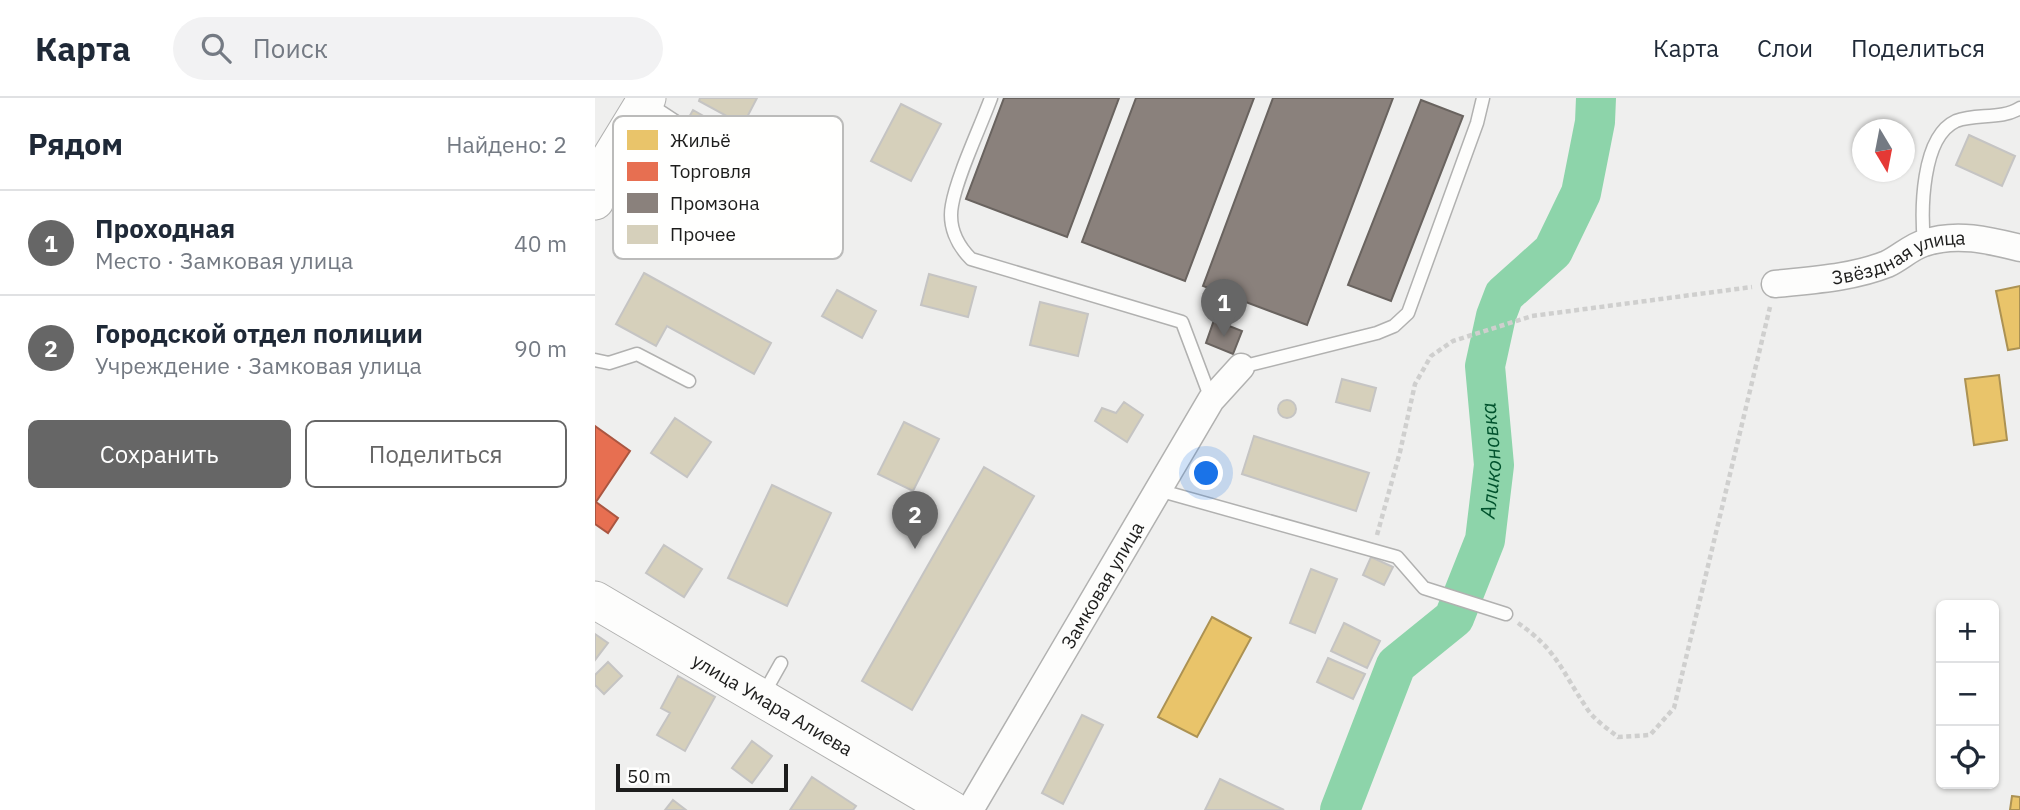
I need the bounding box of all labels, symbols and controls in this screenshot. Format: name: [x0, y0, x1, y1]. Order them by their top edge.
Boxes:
search box: [173, 17, 663, 80]
text: Карта: [35, 27, 131, 70]
icon: search: [197, 29, 235, 67]
text: Поиск: [253, 31, 328, 65]
text: Карта: [1653, 32, 1719, 64]
text: Слои: [1757, 32, 1813, 64]
text: Поделиться: [1851, 32, 1985, 64]
legend: [613, 116, 843, 259]
north arrow: [1852, 119, 1915, 182]
text: Рядом: [28, 124, 123, 163]
text: Жильё: [670, 128, 731, 152]
text: Найдено: 2: [446, 129, 567, 159]
text: Торговля: [670, 159, 751, 183]
text: Промзона: [670, 191, 760, 215]
text: Проходная: [95, 211, 235, 245]
text: Прочее: [670, 222, 736, 246]
street label: Звёздная улица: [1830, 226, 1966, 290]
text: 1: [44, 228, 58, 258]
text: 40 m: [514, 228, 567, 258]
text: Место · Замковая улица: [95, 245, 353, 275]
pin: 1: [1201, 279, 1247, 337]
text: Городской отдел полиции: [95, 316, 423, 350]
text: 2: [44, 333, 58, 363]
text: 90 m: [514, 333, 567, 363]
text: Учреждение · Замковая улица: [95, 350, 422, 380]
water label: Аликоновка: [1473, 401, 1508, 521]
button: Сохранить: [28, 420, 291, 488]
button: Поделиться: [305, 420, 567, 488]
your location: [1189, 456, 1223, 490]
pin: 2: [892, 491, 938, 549]
street label: Замковая улица: [1056, 517, 1149, 653]
map controls: [1936, 600, 1999, 789]
button: +: [1936, 600, 1999, 663]
street label: улица Умара Алиева: [688, 648, 857, 761]
button: −: [1936, 663, 1999, 726]
button: locate: [1936, 726, 1999, 789]
scale bar: [616, 761, 787, 793]
text: 50 m: [627, 764, 671, 788]

